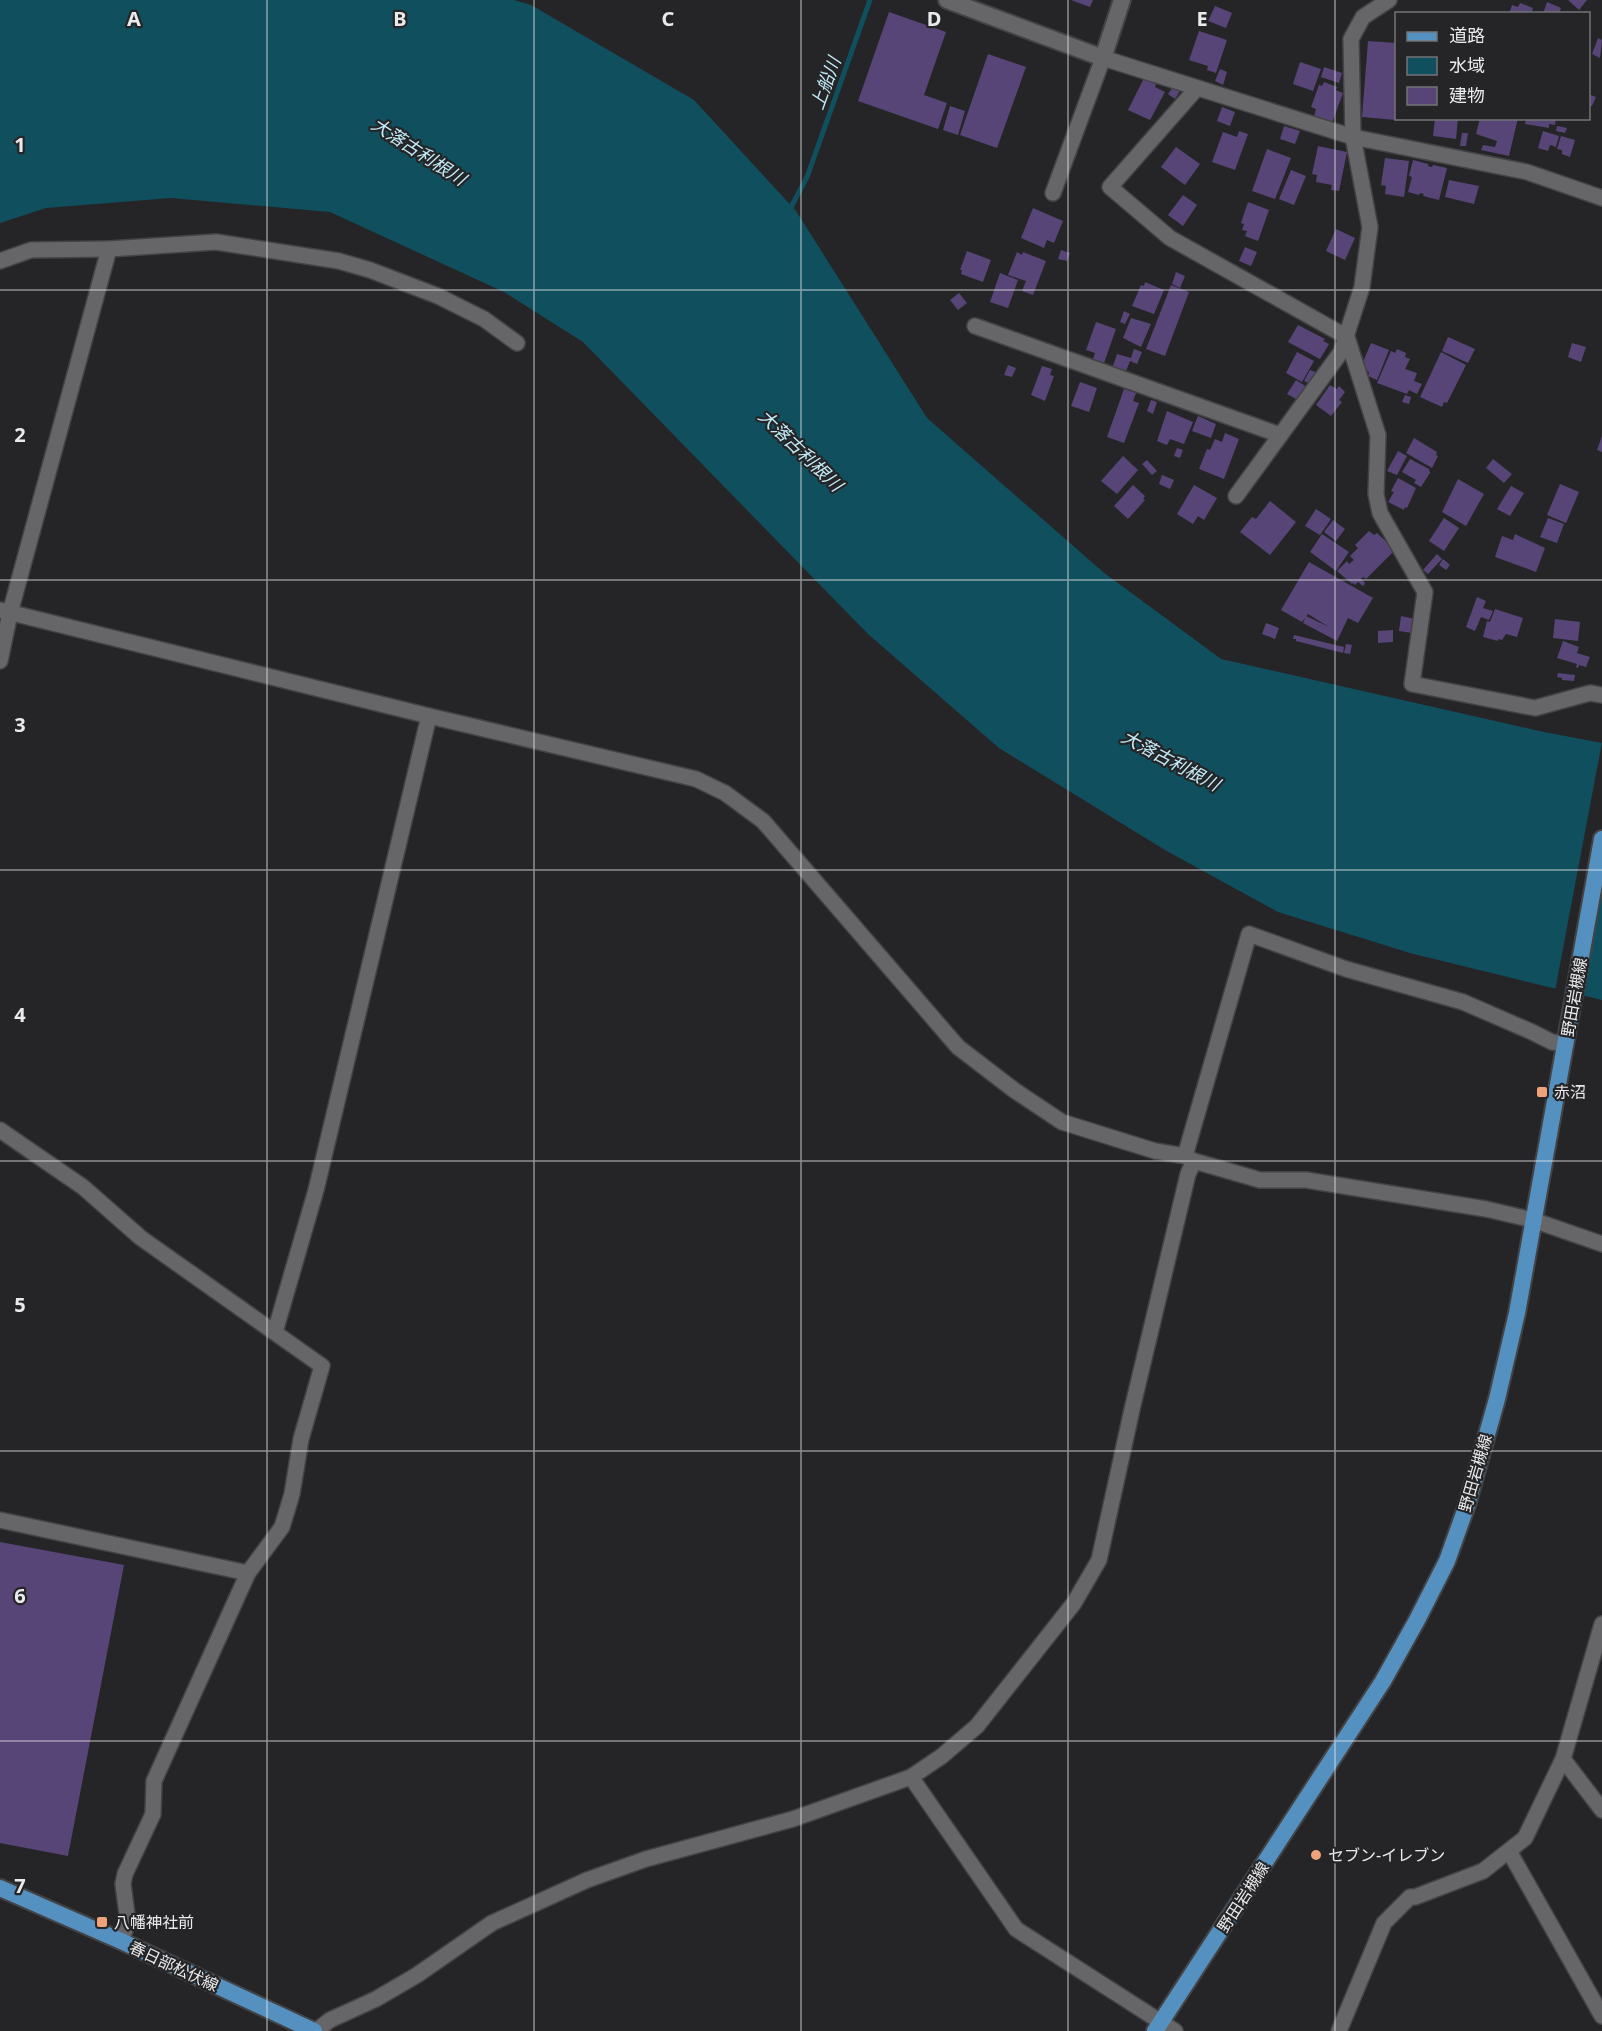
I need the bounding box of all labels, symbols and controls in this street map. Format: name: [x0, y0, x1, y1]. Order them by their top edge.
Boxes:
text: A: [127, 5, 141, 32]
text: B: [393, 5, 407, 32]
text: C: [662, 5, 675, 32]
text: D: [927, 5, 941, 32]
text: E: [1196, 5, 1208, 32]
legend: [1395, 12, 1590, 120]
text: 道路: [1449, 23, 1485, 47]
water label: 上船川: [804, 52, 846, 112]
text: 水域: [1449, 53, 1485, 77]
text: 建物: [1449, 83, 1485, 107]
water label: 大落古利根川: [367, 112, 473, 192]
text: 1: [14, 131, 26, 158]
water label: 大落古利根川: [754, 404, 850, 498]
text: 2: [14, 421, 26, 448]
text: 3: [14, 711, 26, 738]
water label: 大落古利根川: [1118, 724, 1226, 797]
street label: 野田岩槻線: [1556, 956, 1592, 1038]
text: 4: [14, 1001, 26, 1028]
place label: 赤沼: [1554, 1081, 1586, 1103]
marker: 赤沼: [1535, 1085, 1549, 1099]
text: 5: [14, 1291, 26, 1318]
street label: 野田岩槻線: [1453, 1432, 1497, 1514]
text: 6: [14, 1582, 26, 1609]
place label: セブン-イレブン: [1328, 1844, 1445, 1866]
marker: セブン-イレブン: [1309, 1848, 1323, 1862]
street label: 野田岩槻線: [1212, 1857, 1274, 1937]
text: 7: [14, 1872, 26, 1899]
place label: 八幡神社前: [114, 1911, 194, 1933]
marker: 八幡神社前: [95, 1915, 109, 1929]
street label: 春日部松伏線: [126, 1936, 222, 1996]

